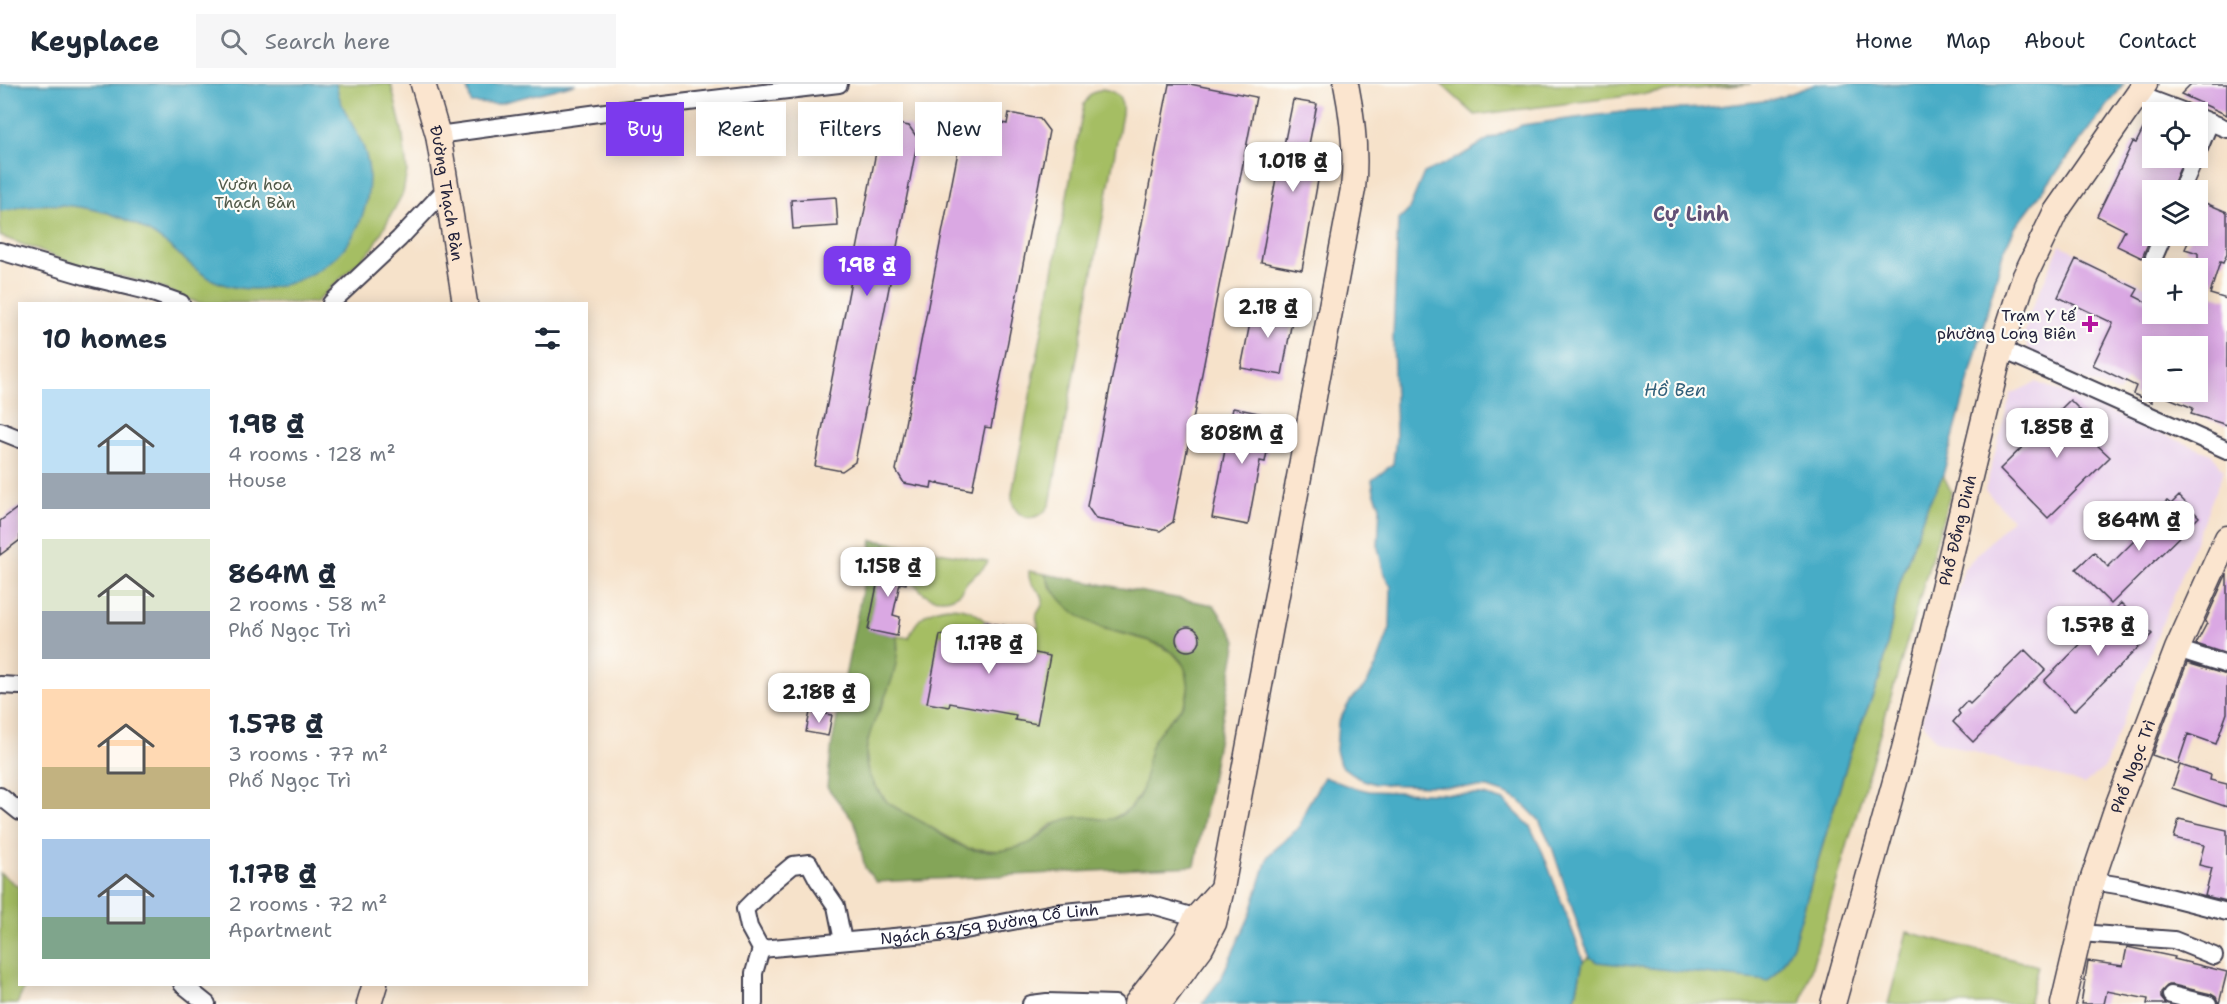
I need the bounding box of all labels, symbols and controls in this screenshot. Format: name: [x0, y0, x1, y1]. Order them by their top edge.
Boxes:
search box: [196, 14, 616, 68]
text: Keyplace: [30, 22, 160, 60]
icon: search: [217, 25, 250, 58]
text: Search here: [265, 27, 390, 56]
text: Home: [1855, 27, 1913, 55]
text: Map: [1946, 27, 1991, 55]
text: About: [2024, 27, 2085, 55]
text: Contact: [2118, 27, 2197, 55]
chip: Buy: [606, 102, 684, 156]
chip: Rent: [696, 102, 786, 156]
chip: Filters: [798, 102, 903, 156]
chip: New: [915, 102, 1002, 156]
map controls: [2142, 102, 2208, 402]
button: locate: [2142, 102, 2208, 168]
street label: Đường Thạch Bàn: [425, 123, 469, 263]
pin: 1.01B ₫: [1238, 142, 1348, 193]
text: 1.01B ₫: [1258, 148, 1328, 174]
park label: Vườn hoa Thạch Bàn: [214, 174, 296, 213]
button: layers: [2142, 180, 2208, 246]
district label: Cự Linh: [1653, 201, 1729, 227]
pin: 1.9B ₫: [818, 246, 916, 297]
text: 1.9B ₫: [838, 252, 896, 278]
button: +: [2142, 258, 2208, 324]
pin: 2.1B ₫: [1219, 288, 1317, 339]
text: 2.1B ₫: [1238, 294, 1298, 320]
place label: Trạm Y tế phường Long Biên: [1937, 305, 2077, 344]
marker: Trạm Y tế phường Long Biên: [2081, 315, 2099, 333]
text: 10 homes: [42, 321, 167, 356]
icon: filters: [531, 322, 564, 355]
button: −: [2142, 336, 2208, 402]
water label: Hồ Ben: [1644, 378, 1706, 402]
text: 1.9B ₫: [228, 406, 304, 441]
pin: 1.85B ₫: [2002, 408, 2112, 459]
icon: home: [90, 413, 162, 485]
pin: 808M ₫: [1193, 414, 1291, 465]
text: 1.85B ₫: [2020, 414, 2094, 440]
text: 808M ₫: [1200, 420, 1284, 446]
text: 4 rooms · 128 m²: [228, 441, 396, 467]
text: House: [228, 467, 287, 493]
street label: Phố Đồng Dinh: [1933, 472, 1981, 588]
pin: 864M ₫: [2090, 501, 2188, 552]
text: 864M ₫: [2097, 507, 2181, 533]
pin: 1.15B ₫: [833, 547, 943, 598]
text: 1.15B ₫: [854, 553, 922, 579]
text: 864M ₫: [228, 556, 336, 591]
icon: home: [90, 563, 162, 635]
text: 2 rooms · 58 m²: [228, 591, 387, 617]
pin: 1.57B ₫: [2043, 606, 2153, 657]
text: 1.57B ₫: [2061, 612, 2135, 638]
text: Phố Ngọc Trì: [228, 617, 351, 643]
pin: 1.17B ₫: [934, 624, 1044, 675]
text: 1.17B ₫: [955, 630, 1023, 656]
pin: 2.18B ₫: [764, 673, 874, 724]
text: 2.18B ₫: [782, 679, 856, 705]
text: 1.57B ₫: [228, 706, 324, 741]
icon: home: [90, 713, 162, 785]
street label: Phố Ngọc Trì: [2105, 716, 2160, 816]
text: 3 rooms · 77 m²: [228, 741, 388, 767]
text: Phố Ngọc Trì: [228, 767, 351, 793]
text: 1.17B ₫: [228, 856, 317, 891]
icon: home: [90, 863, 162, 935]
text: 2 rooms · 72 m²: [228, 891, 387, 917]
street label: Ngách 63/59 Đường Cổ Linh: [879, 898, 1100, 949]
text: Apartment: [228, 917, 332, 943]

